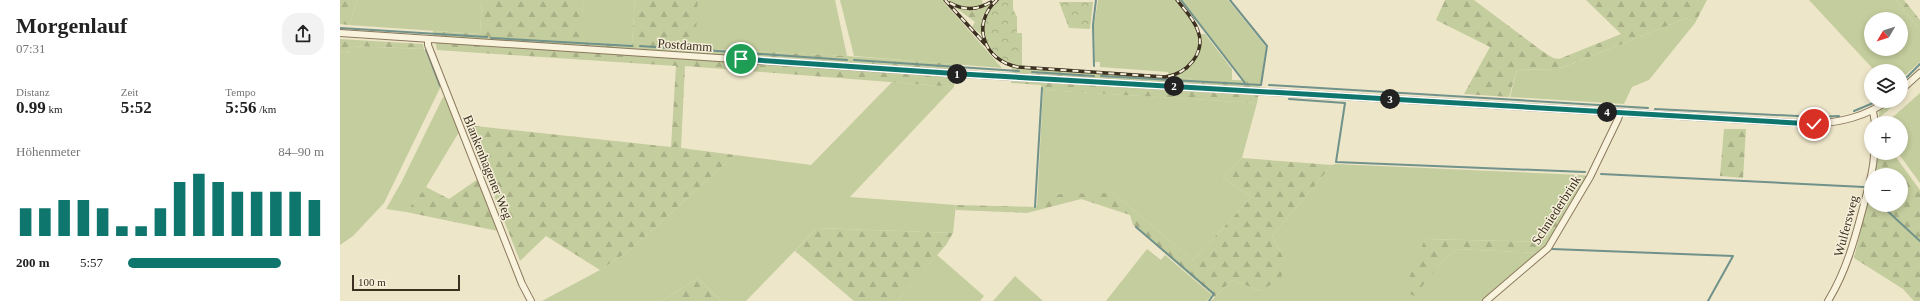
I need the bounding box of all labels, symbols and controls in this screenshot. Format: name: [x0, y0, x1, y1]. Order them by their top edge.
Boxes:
north arrow: [1864, 12, 1908, 56]
map controls: [1864, 12, 1908, 212]
text: Morgenlauf: [16, 13, 127, 38]
button: share: [282, 13, 324, 55]
street label: Postdamm: [657, 36, 713, 54]
text: 07:31: [16, 41, 46, 56]
pin: [724, 42, 758, 76]
icon: arrive: [730, 48, 752, 70]
pin: 1: [947, 64, 967, 84]
button: layers: [1864, 64, 1908, 108]
text: 1: [954, 68, 960, 80]
pin: 2: [1164, 76, 1184, 96]
text: 2: [1171, 80, 1177, 92]
text: Distanz: [16, 86, 50, 98]
text: Zeit: [121, 86, 138, 98]
text: Tempo: [225, 86, 256, 98]
pin: 3: [1380, 89, 1400, 109]
text: 3: [1387, 93, 1393, 105]
text: 0.99: [16, 98, 46, 117]
text: 5:52: [121, 98, 152, 117]
text: 5:56: [225, 98, 257, 117]
pin: 4: [1597, 102, 1617, 122]
text: km: [46, 103, 63, 115]
text: /km: [257, 103, 276, 115]
text: 4: [1604, 106, 1610, 118]
pin: [1797, 107, 1831, 141]
street label: Blankenhagener Weg: [460, 113, 516, 222]
icon: check: [1803, 113, 1825, 135]
button: +: [1864, 116, 1908, 160]
text: Höhenmeter: [16, 144, 80, 159]
text: 84–90 m: [278, 144, 324, 159]
button: −: [1864, 168, 1908, 212]
street label: Schniederbrink: [1528, 172, 1584, 247]
street label: Wulfersweg: [1831, 193, 1862, 258]
text: 200 m: [16, 255, 50, 270]
text: 5:57: [80, 255, 103, 270]
scale bar: [352, 273, 460, 292]
text: 100 m: [358, 276, 386, 288]

